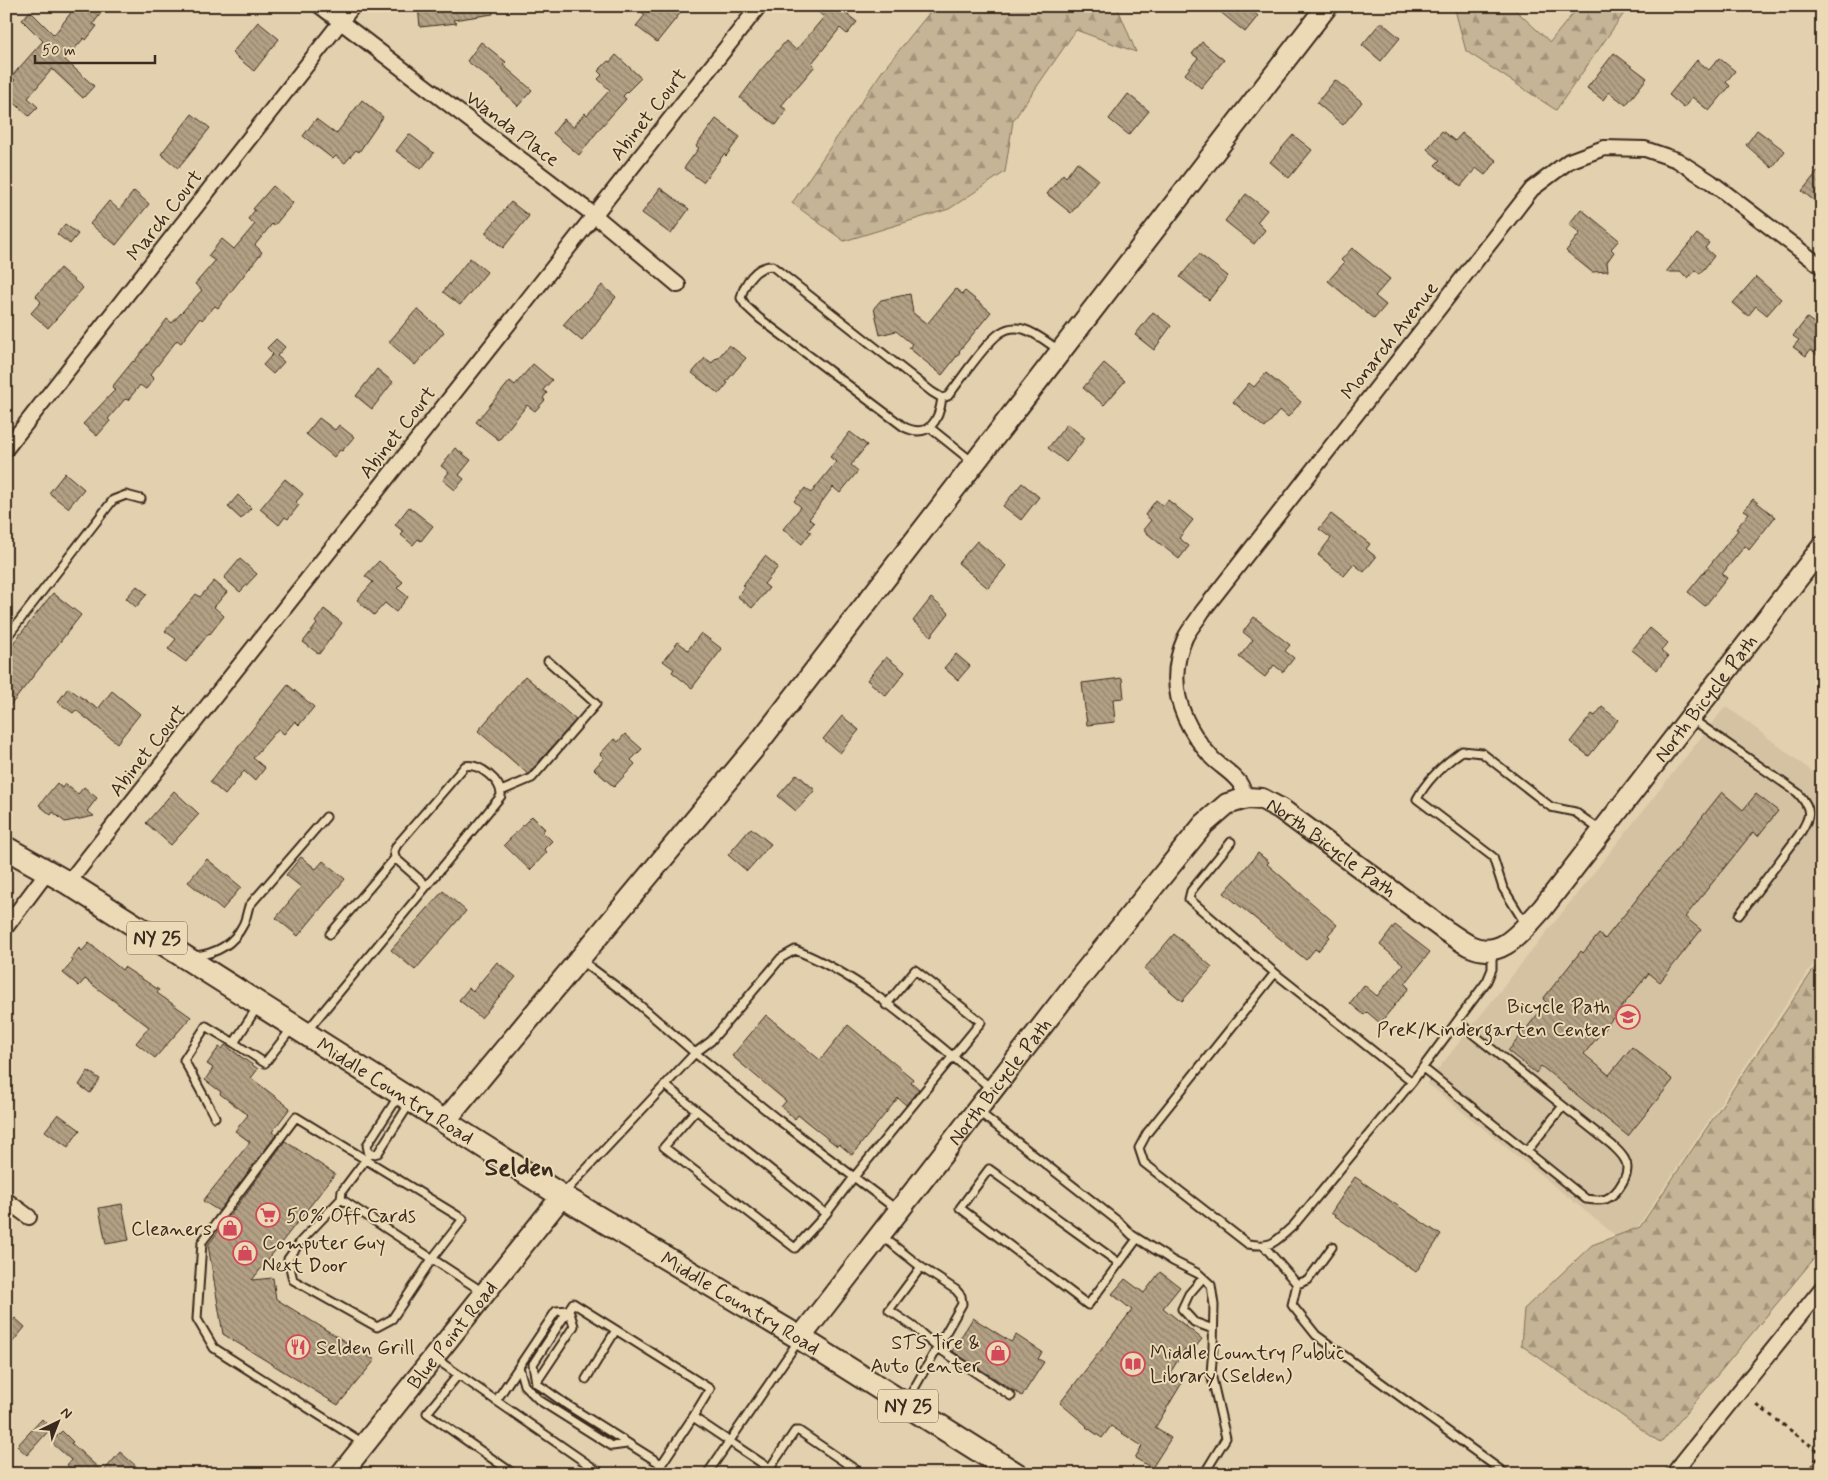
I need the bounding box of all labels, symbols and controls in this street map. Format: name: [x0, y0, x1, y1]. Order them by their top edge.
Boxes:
scale bar: [35, 32, 155, 64]
text: 50 m: [42, 41, 76, 61]
street label: Abinet Court: [605, 63, 694, 167]
street label: Wanda Place: [459, 85, 565, 174]
street label: March Court: [121, 165, 209, 267]
street label: Monarch Avenue: [1335, 276, 1445, 406]
street label: Abinet Court: [354, 381, 443, 485]
street label: North Bicycle Path: [1648, 629, 1765, 768]
street label: Abinet Court: [104, 699, 193, 803]
street label: North Bicycle Path: [1262, 792, 1401, 905]
road number: NY 25: [127, 921, 187, 954]
place label: Bicycle Path PreK/Kindergarten Center: [1377, 994, 1611, 1046]
school or university icon: Bicycle Path PreK/Kindergarten Center: [1615, 1004, 1641, 1030]
street label: North Bicycle Path: [942, 1013, 1059, 1152]
street label: Middle Country Road: [311, 1032, 479, 1152]
district label: Selden: [484, 1152, 554, 1185]
supermarket icon: 50% Off Cards: [255, 1202, 281, 1228]
place label: 50% Off Cards: [286, 1203, 416, 1230]
shop icon: Cleaners: [217, 1215, 243, 1241]
place label: Cleaners: [131, 1216, 212, 1243]
place label: Computer Guy Next Door: [262, 1230, 385, 1280]
shop icon: Computer Guy Next Door: [232, 1240, 258, 1266]
street label: Middle Country Road: [655, 1246, 825, 1362]
street label: Blue Point Road: [402, 1276, 504, 1395]
place label: STS Tire & Auto Center: [871, 1330, 981, 1380]
restaurant icon: Selden Grill: [285, 1334, 311, 1360]
place label: Selden Grill: [316, 1335, 414, 1362]
shop icon: STS Tire & Auto Center: [985, 1340, 1011, 1366]
place label: Middle Country Public Library (Selden): [1150, 1340, 1344, 1390]
library icon: Middle Country Public Library (Selden): [1120, 1351, 1146, 1377]
road number: NY 25: [878, 1390, 938, 1422]
north arrow: [32, 1398, 82, 1448]
text: N: [57, 1403, 76, 1423]

